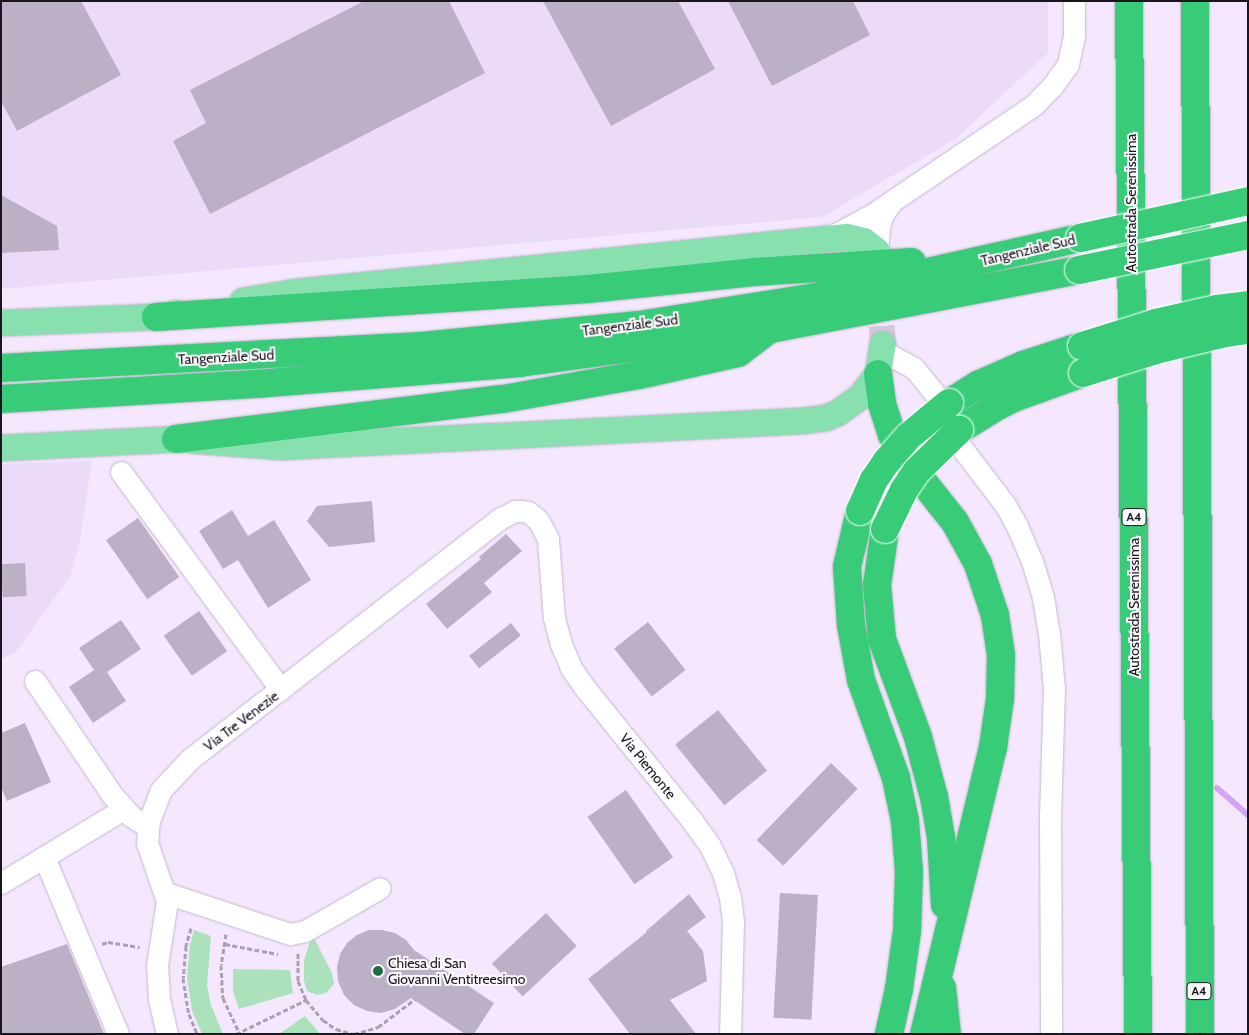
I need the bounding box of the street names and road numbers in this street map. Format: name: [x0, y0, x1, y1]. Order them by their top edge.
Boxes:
street label: Autostrada Serenissima: [1123, 134, 1139, 272]
street label: Tangenziale Sud: [979, 231, 1077, 269]
street label: Tangenziale Sud: [581, 311, 679, 339]
street label: Tangenziale Sud: [178, 346, 274, 368]
road number: A4: [1122, 508, 1146, 526]
street label: Autostrada Serenissima: [1126, 538, 1142, 676]
street label: Via Tre Venezie: [200, 687, 282, 755]
street label: Via Piemonte: [616, 730, 680, 802]
road number: A4: [1186, 981, 1212, 1000]

